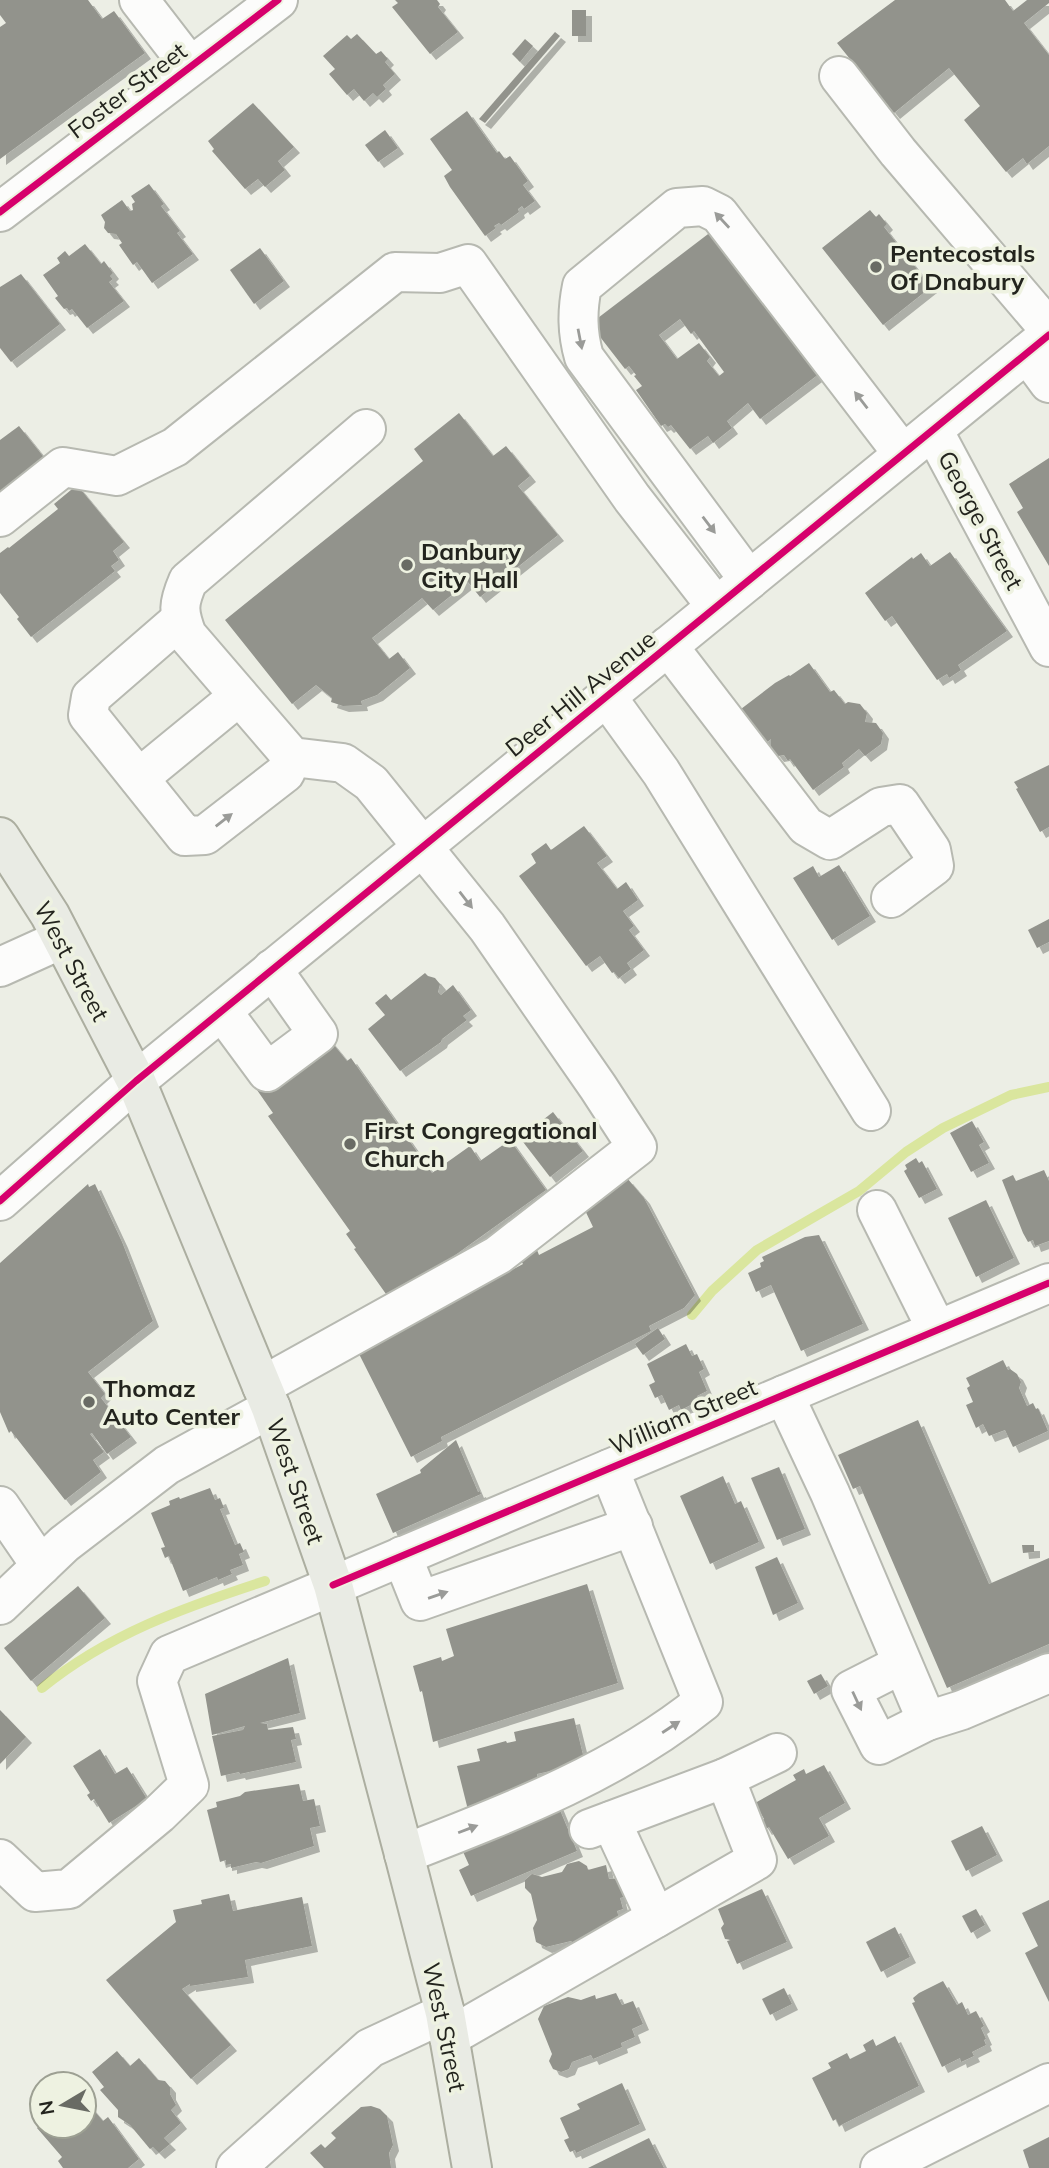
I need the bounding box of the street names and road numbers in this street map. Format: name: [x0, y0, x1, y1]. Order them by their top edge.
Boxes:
street label: Foster Street: [62, 36, 192, 144]
street label: George Street: [932, 445, 1030, 595]
street label: Deer Hill Avenue: [499, 623, 661, 763]
street label: West Street: [28, 896, 116, 1026]
street label: William Street: [605, 1371, 761, 1461]
street label: West Street: [260, 1414, 332, 1548]
street label: West Street: [417, 1960, 473, 2094]

